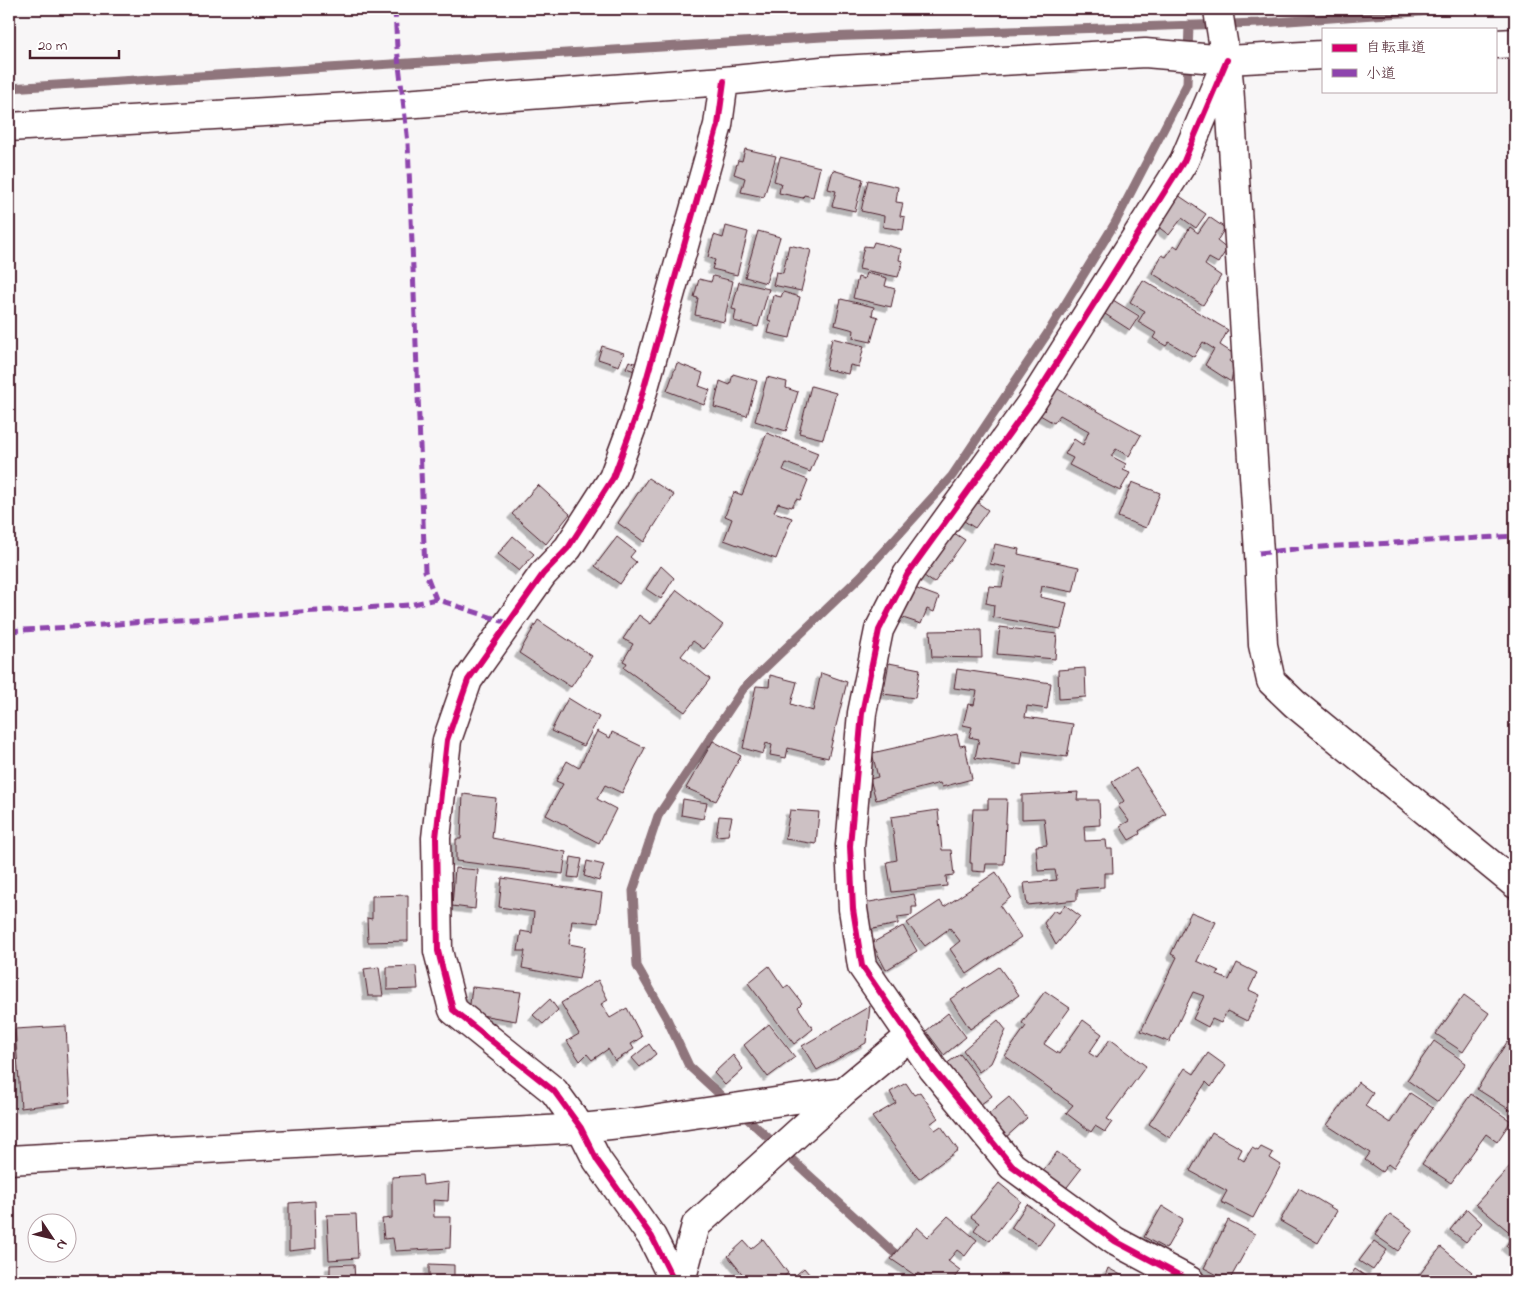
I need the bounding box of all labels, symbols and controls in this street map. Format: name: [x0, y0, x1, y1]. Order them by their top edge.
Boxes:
scale bar: [30, 28, 119, 60]
legend: [1322, 28, 1496, 92]
text: 20 m: [38, 35, 68, 57]
text: 自転車道: [1366, 37, 1426, 59]
text: 小道: [1366, 63, 1396, 85]
north arrow: [28, 1212, 78, 1262]
text: N: [50, 1235, 73, 1254]

